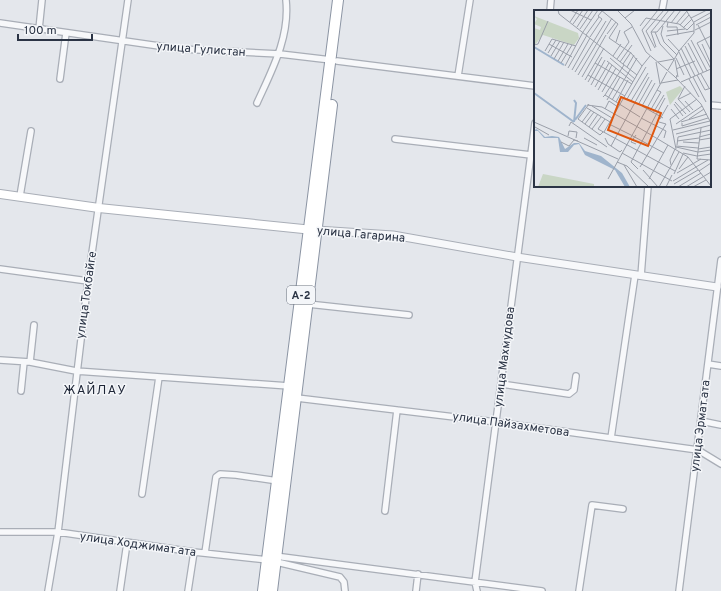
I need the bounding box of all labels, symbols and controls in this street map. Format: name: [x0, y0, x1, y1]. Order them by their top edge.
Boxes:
inset map: [534, 10, 711, 187]
scale bar: [18, 16, 92, 42]
text: 100 m: [24, 23, 57, 39]
street label: улица Гулистан: [156, 39, 246, 61]
street label: улица Гагарина: [316, 223, 406, 247]
street label: улица Токбайге: [73, 250, 101, 340]
road number: A-2: [287, 286, 315, 304]
street label: улица Махмудова: [491, 306, 519, 408]
street label: улица Эрмат ата: [687, 379, 715, 473]
district label: ЖАЙЛАУ: [63, 381, 127, 399]
street label: улица Пайзахметова: [451, 409, 570, 441]
street label: улица Ходжимат ата: [79, 529, 197, 561]

